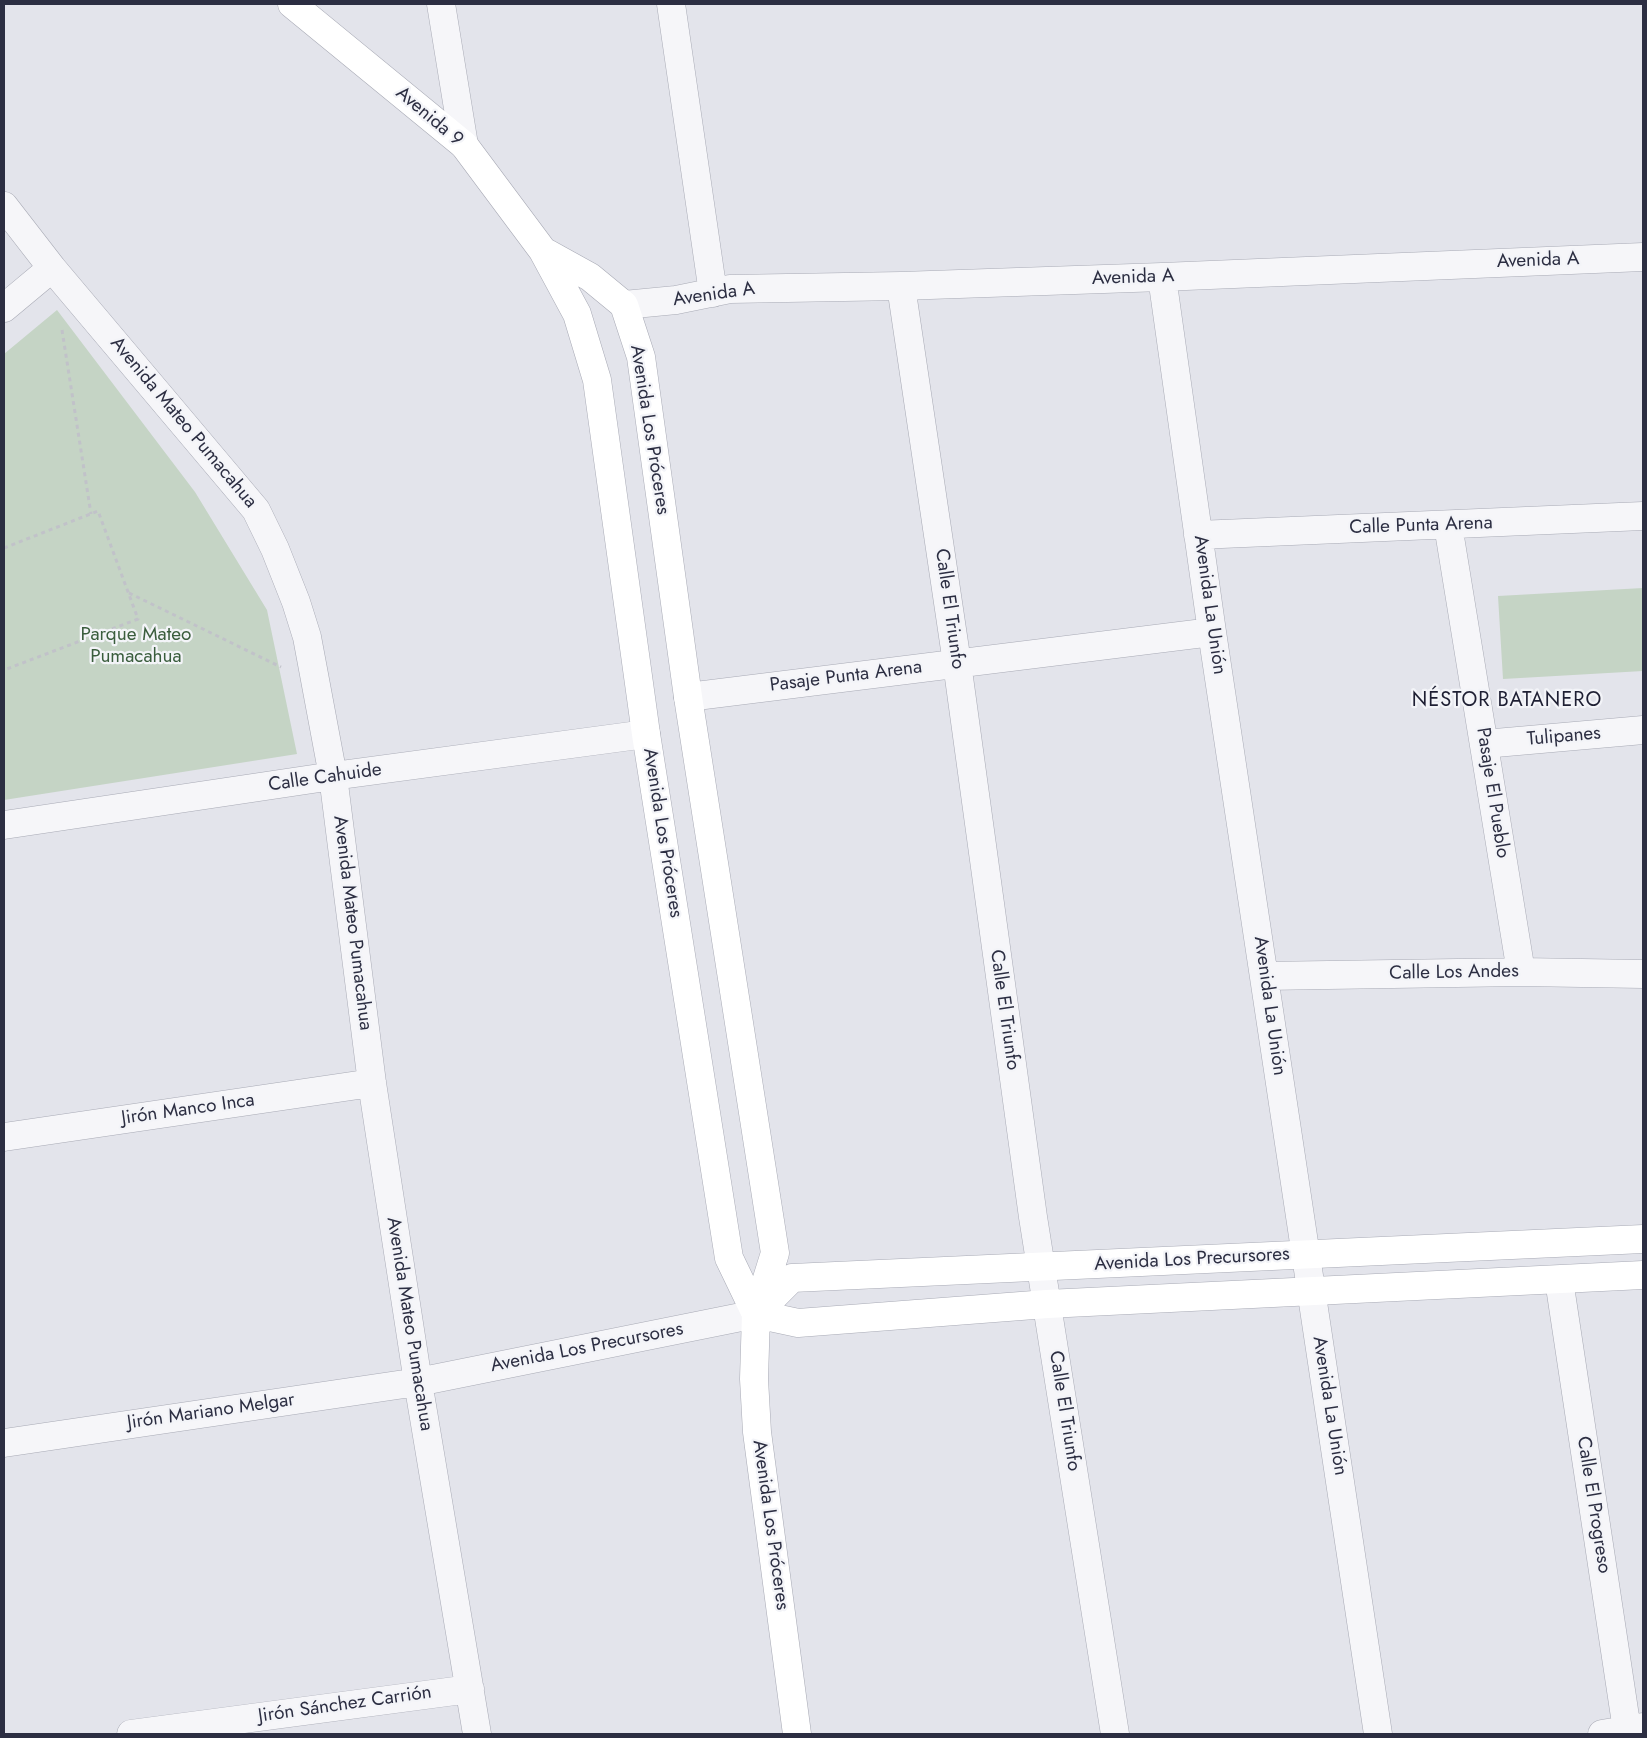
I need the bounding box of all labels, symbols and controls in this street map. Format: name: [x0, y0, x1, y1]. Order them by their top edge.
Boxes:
street label: Avenida 9: [391, 82, 467, 152]
street label: Avenida A: [1496, 248, 1580, 274]
street label: Avenida A: [1091, 265, 1175, 291]
street label: Avenida A: [672, 278, 756, 312]
street label: Avenida Mateo Pumacahua: [105, 333, 261, 513]
street label: Avenida Los Próceres: [624, 344, 674, 516]
street label: Calle Punta Arena: [1349, 512, 1493, 540]
street label: Avenida La Unión: [1188, 534, 1230, 676]
street label: Calle El Triunfo: [929, 547, 969, 671]
park label: Parque Mateo Pumacahua: [81, 624, 191, 668]
street label: Pasaje Punta Arena: [769, 656, 923, 698]
district label: NÉSTOR BATANERO: [1410, 689, 1604, 713]
street label: Tulipanes: [1526, 722, 1602, 752]
street label: Pasaje El Pueblo: [1470, 726, 1514, 860]
street label: Avenida Los Próceres: [637, 747, 687, 919]
street label: Calle Cahuide: [267, 759, 383, 797]
street label: Avenida Mateo Pumacahua: [328, 814, 376, 1032]
street label: Avenida La Unión: [1248, 935, 1290, 1077]
street label: Calle El Triunfo: [984, 948, 1024, 1072]
street label: Calle Los Andes: [1389, 960, 1519, 986]
street label: Jirón Manco Inca: [120, 1089, 256, 1131]
street label: Avenida Mateo Pumacahua: [381, 1215, 437, 1433]
street label: Avenida Los Precursores: [1094, 1243, 1290, 1277]
street label: Avenida Los Precursores: [489, 1318, 685, 1378]
street label: Avenida La Unión: [1307, 1335, 1351, 1477]
street label: Calle El Triunfo: [1043, 1349, 1085, 1473]
street label: Jirón Mariano Melgar: [126, 1389, 296, 1435]
street label: Calle El Progreso: [1571, 1435, 1615, 1575]
street label: Avenida Los Próceres: [747, 1439, 793, 1611]
street label: Jirón Sánchez Carrión: [257, 1682, 433, 1728]

